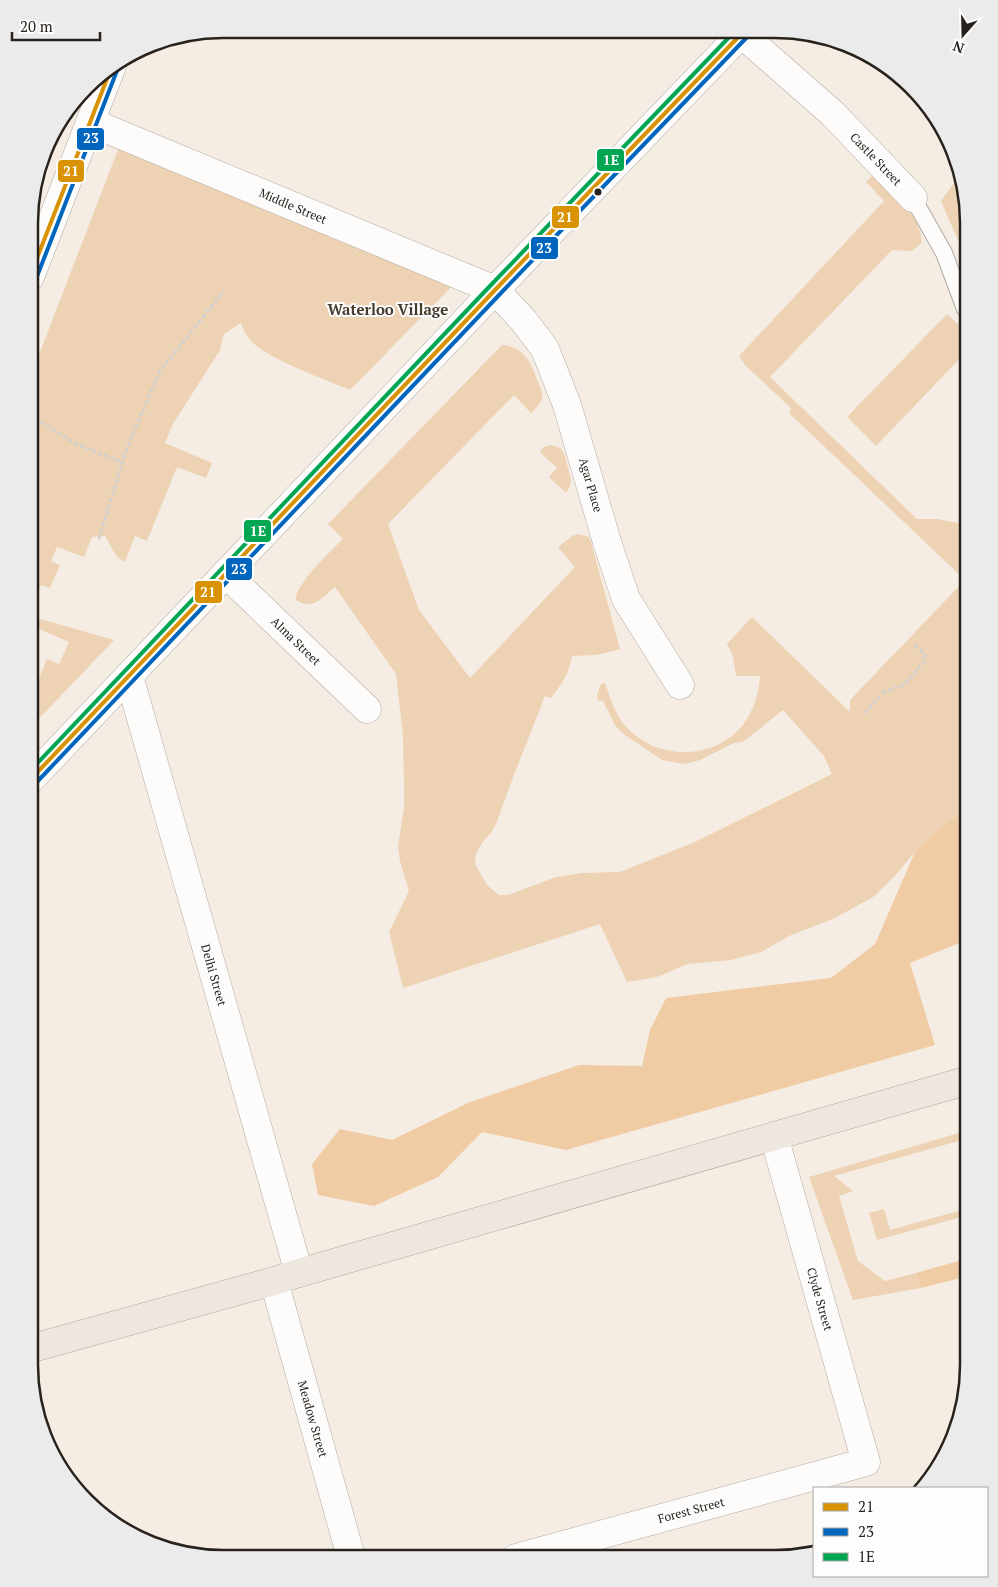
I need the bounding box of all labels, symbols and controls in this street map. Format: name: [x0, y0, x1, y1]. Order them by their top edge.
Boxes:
scale bar: [12, 10, 100, 42]
north arrow: [938, 10, 988, 60]
text: 20 m: [20, 16, 53, 36]
text: N: [950, 37, 967, 58]
line badge: 23: [76, 127, 105, 151]
text: 23: [83, 128, 99, 147]
street label: Castle Street: [847, 129, 905, 189]
line badge: 1E: [596, 148, 625, 172]
text: 1E: [603, 150, 619, 169]
line badge: 21: [57, 159, 85, 183]
text: 21: [63, 161, 79, 180]
street label: Middle Street: [257, 185, 330, 227]
unlabelled marker: [593, 187, 603, 197]
line badge: 21: [551, 205, 580, 229]
text: 21: [557, 207, 573, 226]
line badge: 23: [530, 236, 559, 260]
text: 23: [536, 238, 552, 257]
district label: Waterloo Village: [328, 299, 448, 319]
street label: Agar Place: [576, 456, 606, 514]
line badge: 1E: [243, 519, 272, 543]
text: 1E: [250, 521, 266, 540]
line badge: 23: [225, 557, 253, 581]
text: 23: [231, 559, 247, 578]
line badge: 21: [194, 580, 223, 604]
text: 21: [200, 582, 216, 601]
street label: Alma Street: [268, 614, 324, 669]
street label: Delhi Street: [198, 942, 230, 1008]
street label: Clyde Street: [804, 1266, 836, 1333]
street label: Meadow Street: [295, 1379, 331, 1460]
legend: [813, 1487, 988, 1577]
street label: Forest Street: [656, 1494, 726, 1526]
text: 21: [858, 1496, 874, 1516]
text: 23: [858, 1521, 874, 1541]
text: 1E: [858, 1546, 875, 1566]

